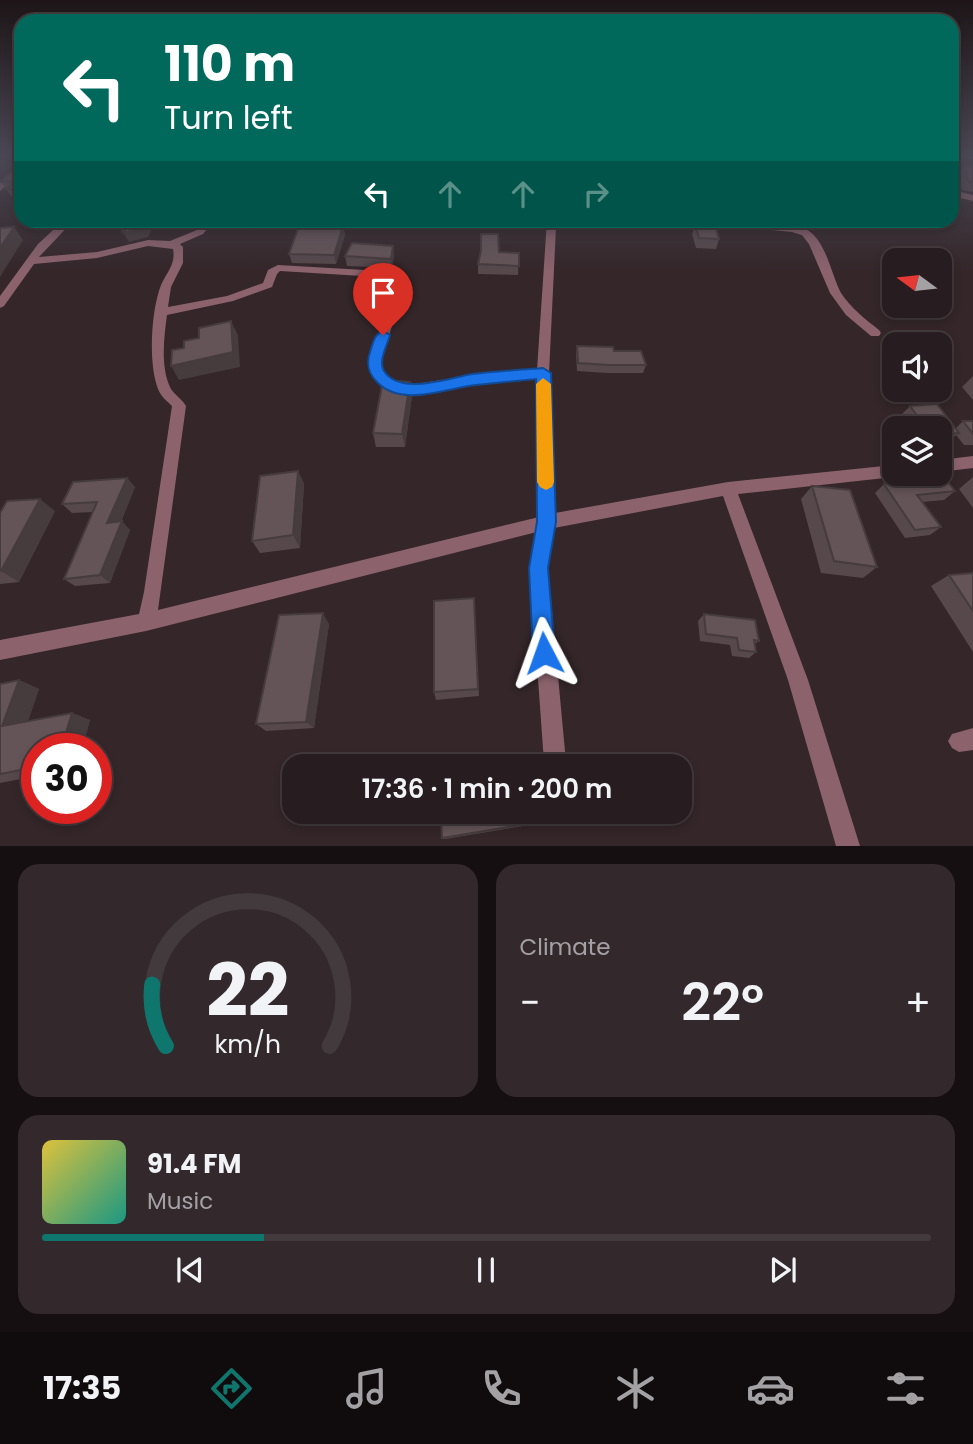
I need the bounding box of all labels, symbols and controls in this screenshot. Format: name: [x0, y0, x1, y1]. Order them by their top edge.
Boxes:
text: 110 m: [164, 30, 295, 98]
icon: left: [49, 42, 140, 133]
text: Turn left: [164, 95, 293, 140]
icon: left: [358, 175, 396, 213]
icon: ahead: [431, 175, 469, 213]
icon: ahead: [504, 175, 542, 213]
icon: right: [577, 175, 615, 213]
north arrow: [882, 248, 952, 318]
map controls: [882, 248, 952, 486]
pin: [353, 263, 413, 335]
icon: arrive: [364, 274, 402, 312]
button: sound: [882, 332, 952, 402]
button: layers: [882, 416, 952, 486]
position arrow: [507, 616, 581, 690]
speed limit sign: 30: [21, 733, 112, 824]
text: 17:36 · 1 min · 200 m: [362, 771, 612, 807]
text: Climate: [520, 931, 610, 963]
text: 22: [206, 941, 289, 1042]
text: 22°: [681, 966, 764, 1039]
text: −: [520, 976, 540, 1029]
text: +: [905, 976, 931, 1029]
text: km/h: [214, 1027, 281, 1062]
text: 91.4 FM: [147, 1146, 241, 1182]
text: Music: [147, 1185, 213, 1217]
icon: previous: [171, 1251, 209, 1289]
icon: pause: [467, 1251, 505, 1289]
icon: next: [764, 1251, 802, 1289]
icon: directions: [207, 1364, 256, 1413]
icon: music: [342, 1364, 391, 1413]
icon: phone: [477, 1364, 526, 1413]
icon: climate: [611, 1364, 660, 1413]
icon: car: [746, 1364, 795, 1413]
icon: filters: [881, 1364, 930, 1413]
text: 17:35: [43, 1365, 121, 1410]

